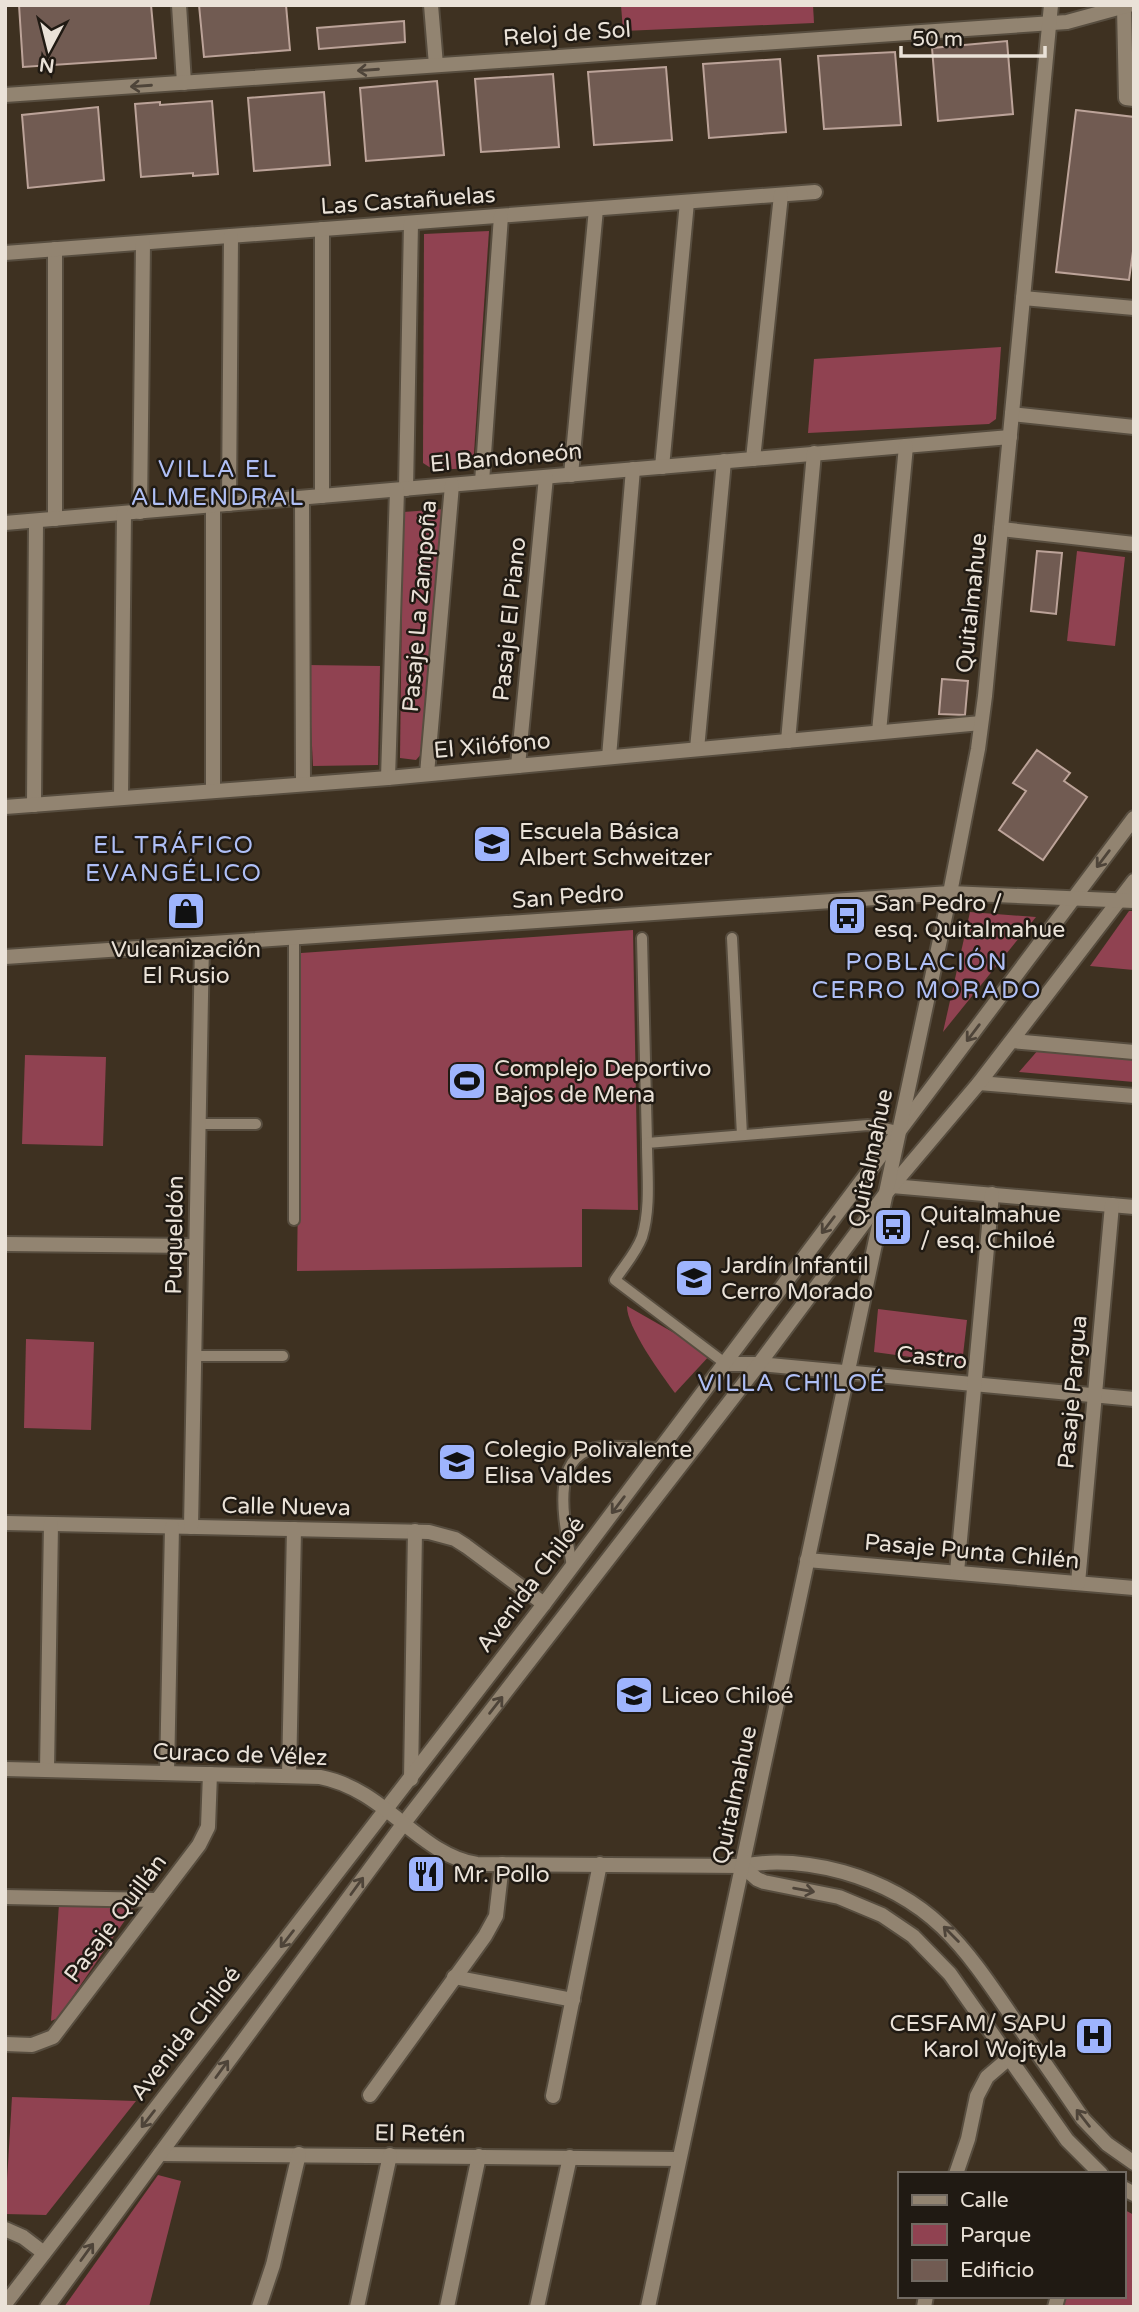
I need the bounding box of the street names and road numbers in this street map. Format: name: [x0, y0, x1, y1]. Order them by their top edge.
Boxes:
street label: Reloj de Sol: [502, 16, 632, 52]
street label: Las Castañuelas: [320, 181, 497, 221]
street label: El Bandoneón: [429, 437, 583, 479]
street label: Pasaje La Zampoña: [397, 499, 443, 713]
street label: Quitalmahue: [951, 532, 993, 675]
street label: Pasaje El Piano: [487, 536, 533, 703]
street label: El Xilófono: [432, 727, 552, 765]
street label: San Pedro: [511, 879, 625, 915]
street label: Quitalmahue: [843, 1087, 899, 1230]
street label: Puqueldón: [160, 1175, 190, 1295]
street label: Pasaje Pargua: [1052, 1314, 1094, 1470]
street label: Castro: [895, 1340, 969, 1376]
street label: Calle Nueva: [221, 1492, 351, 1522]
street label: Avenida Chiloé: [471, 1511, 591, 1658]
street label: Pasaje Punta Chilén: [863, 1529, 1081, 1575]
street label: Quitalmahue: [707, 1724, 763, 1867]
street label: Curaco de Vélez: [152, 1738, 328, 1772]
street label: Pasaje Quillán: [59, 1849, 173, 1988]
street label: Avenida Chiloé: [125, 1961, 247, 2106]
street label: El Retén: [374, 2119, 466, 2149]

